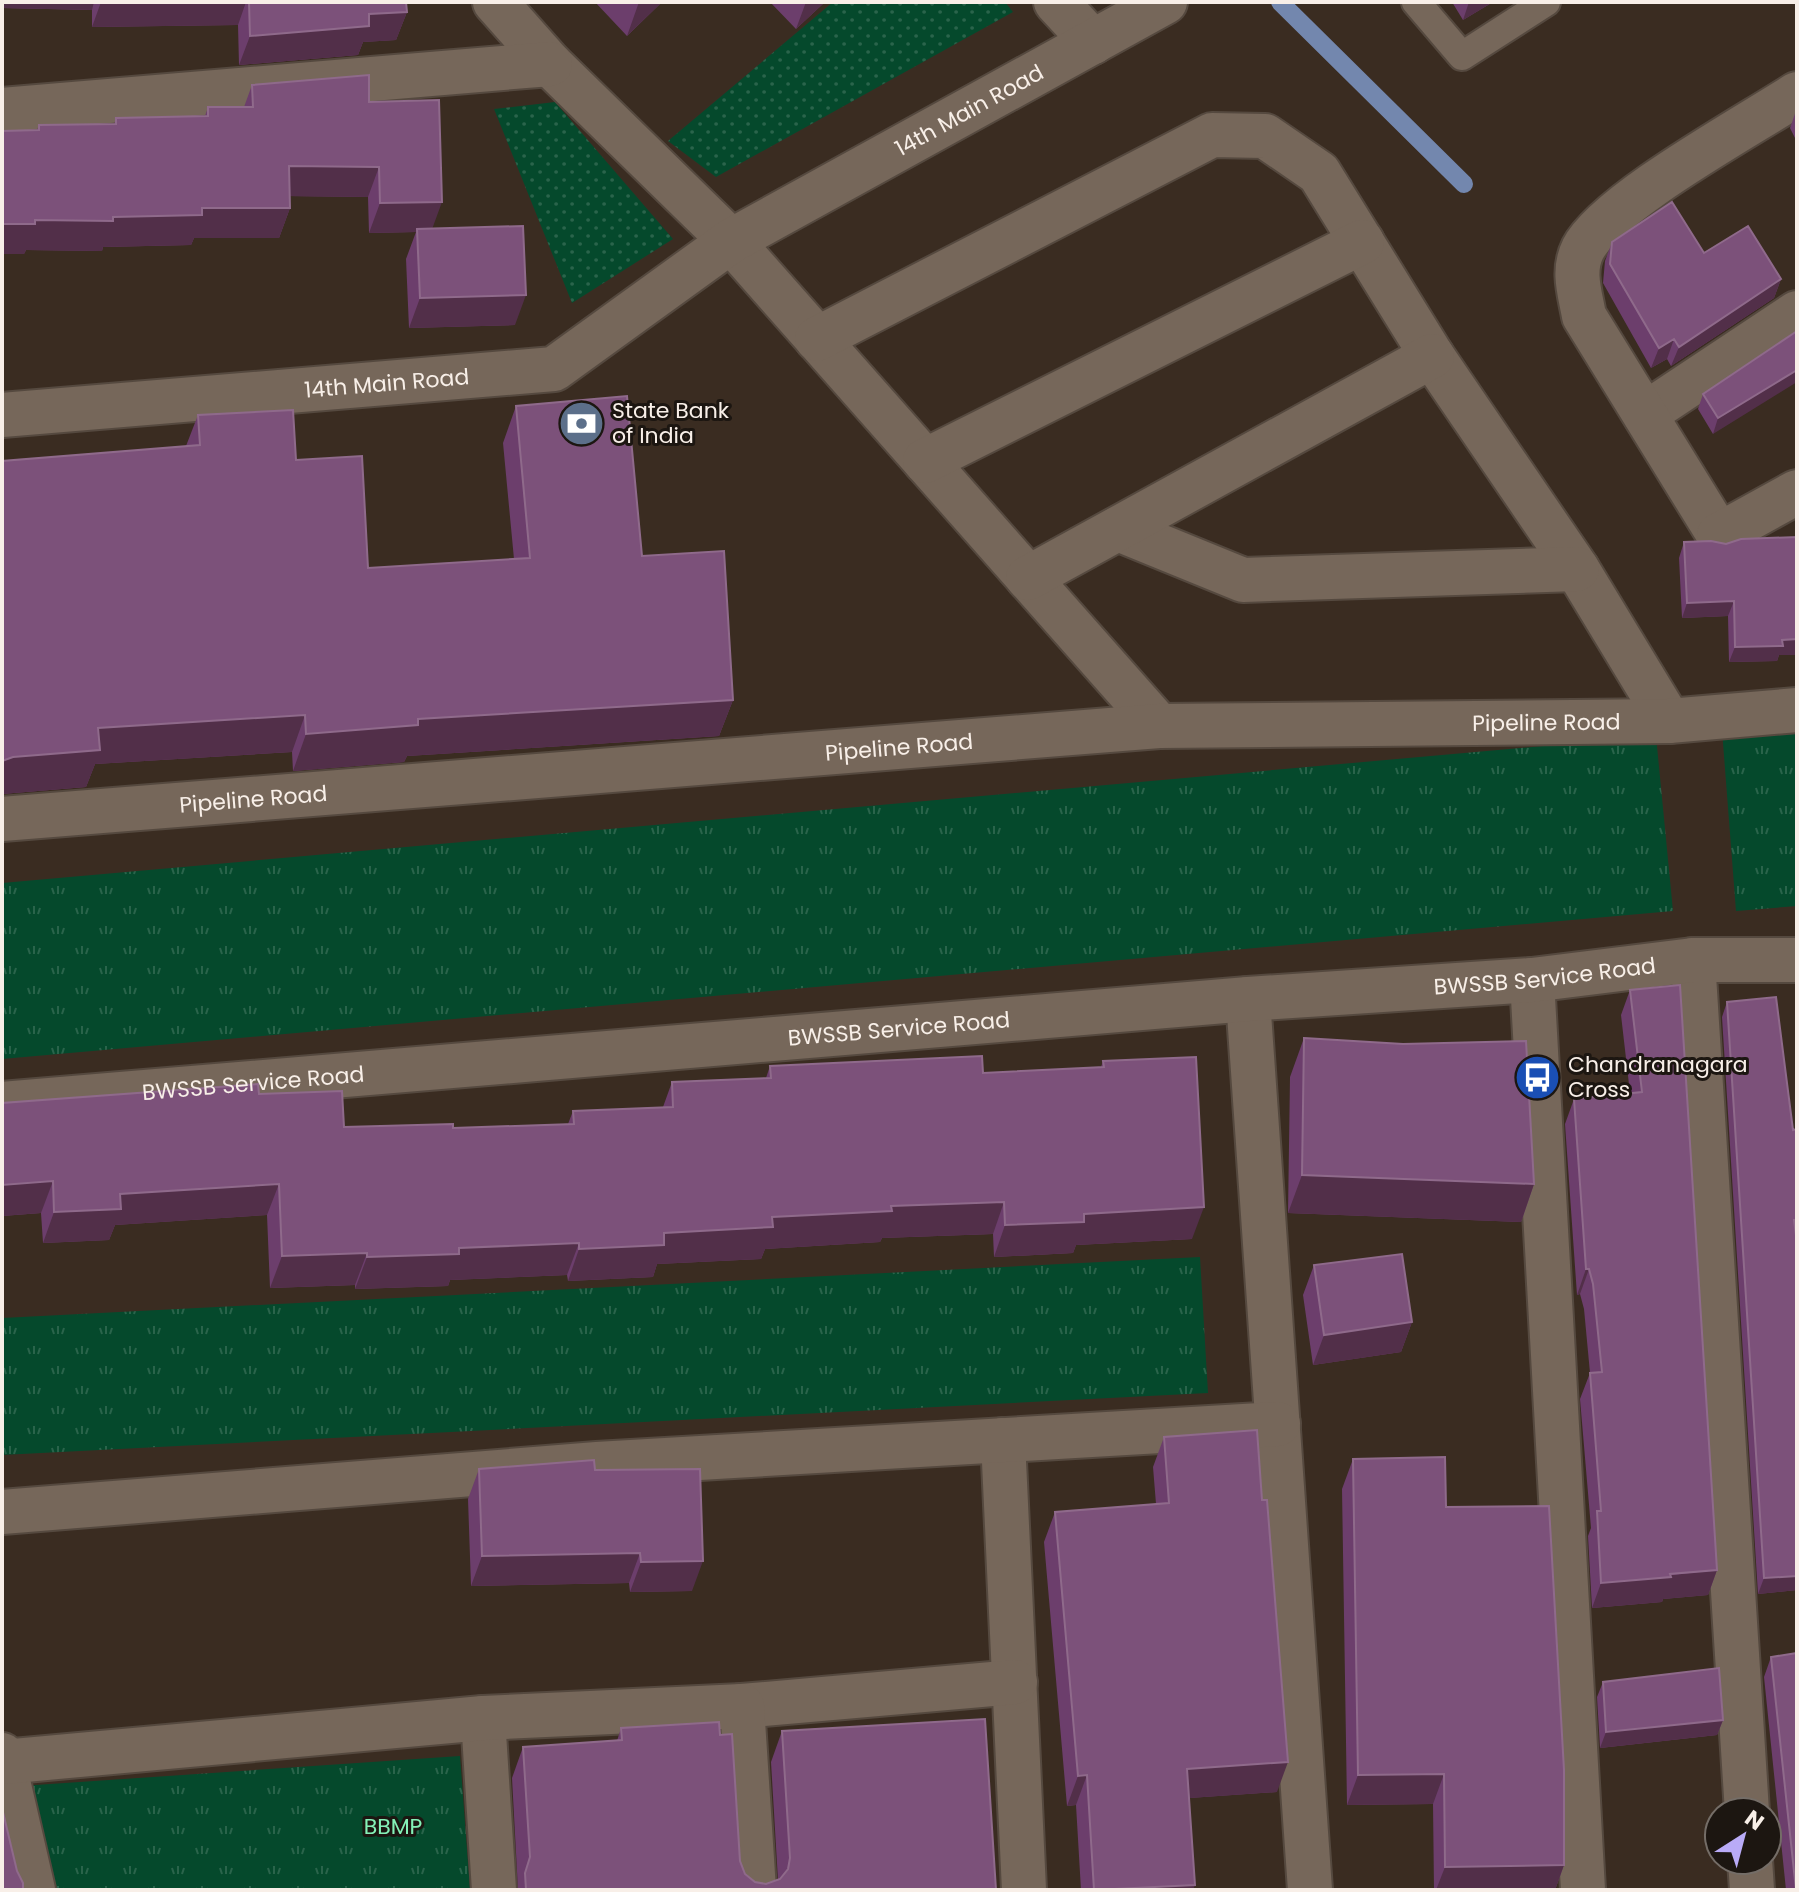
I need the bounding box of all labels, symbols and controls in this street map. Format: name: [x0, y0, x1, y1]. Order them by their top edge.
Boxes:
street label: 14th Main Road: [889, 57, 1049, 164]
street label: 14th Main Road: [303, 361, 470, 406]
place label: State Bank of India: [612, 395, 730, 451]
bank icon: State Bank of India: [557, 399, 605, 447]
street label: Pipeline Road: [1472, 706, 1621, 739]
street label: Pipeline Road: [824, 726, 974, 769]
street label: Pipeline Road: [178, 778, 328, 821]
street label: BWSSB Service Road: [1433, 950, 1657, 1003]
street label: BWSSB Service Road: [787, 1004, 1011, 1054]
place label: Chandranagara Cross: [1568, 1049, 1748, 1105]
bus stop icon: Chandranagara Cross: [1513, 1053, 1561, 1101]
street label: BWSSB Service Road: [141, 1059, 365, 1108]
north arrow: [1703, 1796, 1783, 1876]
text: N: [1739, 1803, 1770, 1838]
park label: BBMP: [364, 1811, 422, 1842]

